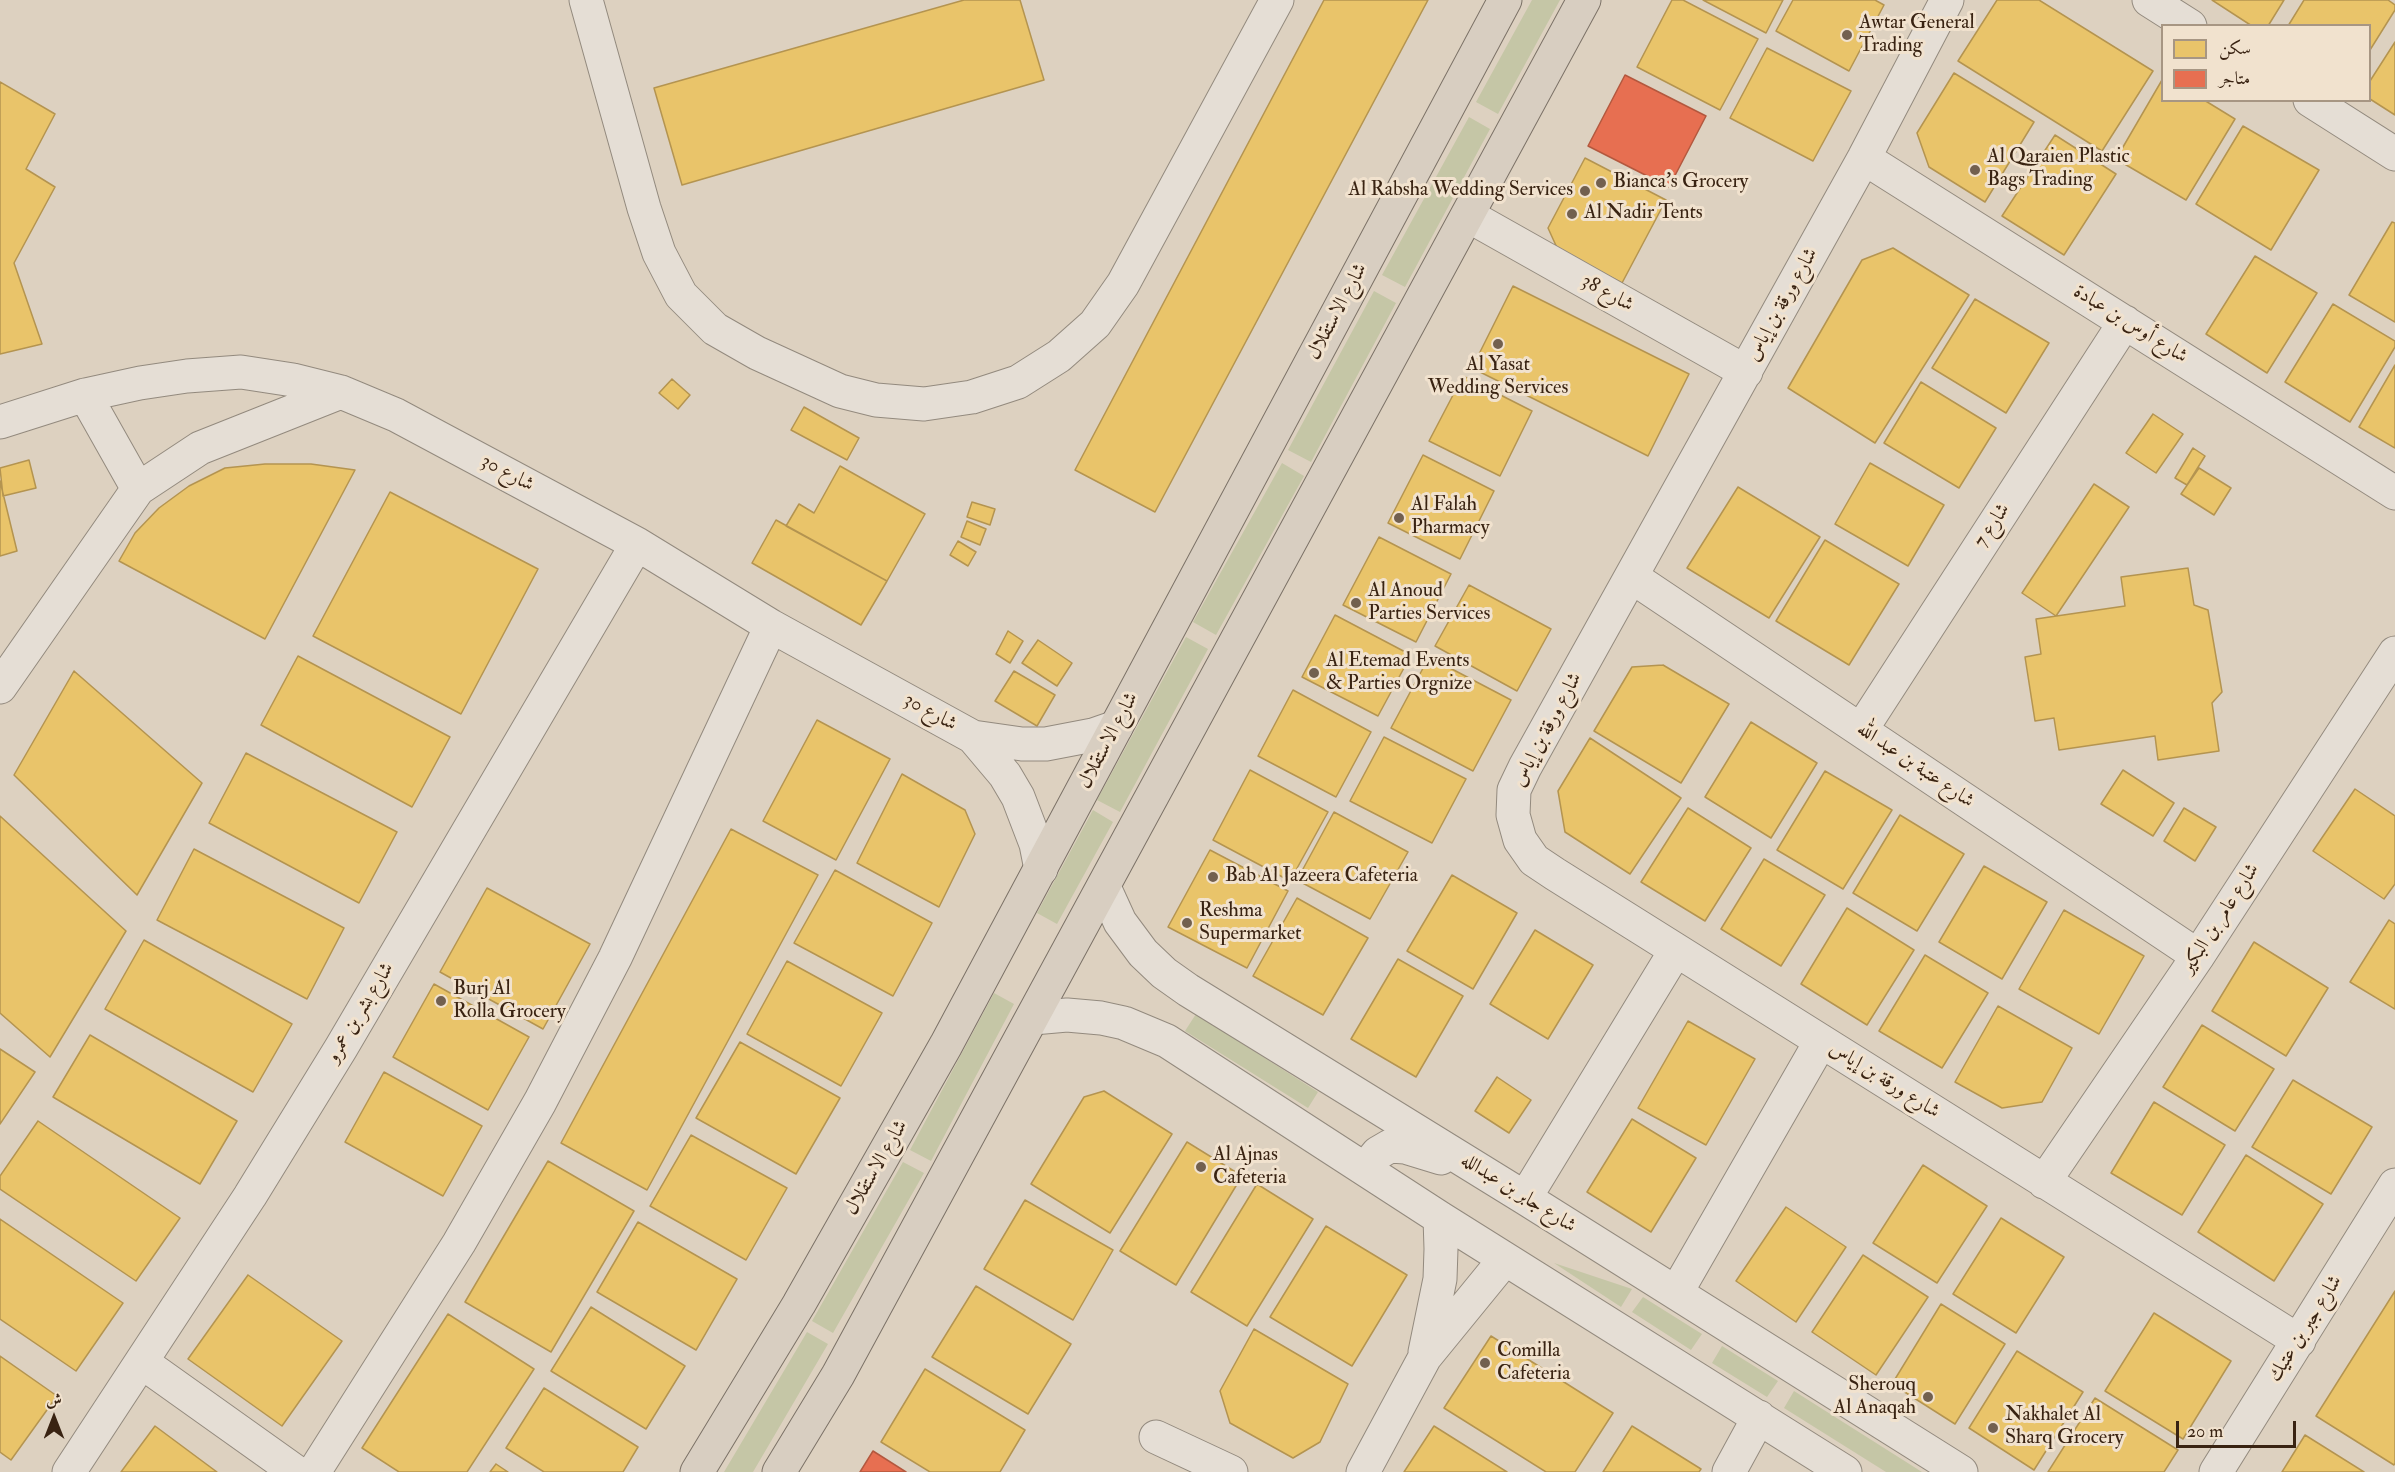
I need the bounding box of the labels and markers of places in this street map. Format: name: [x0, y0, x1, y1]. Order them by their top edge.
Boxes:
place label: Awtar General Trading: [1859, 12, 1975, 59]
marker: Awtar General Trading: [1840, 28, 1854, 42]
place label: Al Qaraien Plastic Bags Trading: [1987, 146, 2130, 193]
marker: Al Qaraien Plastic Bags Trading: [1968, 163, 1982, 177]
place label: Bianca's Grocery: [1613, 171, 1748, 195]
marker: Bianca's Grocery: [1594, 176, 1608, 190]
place label: Al Rabsha Wedding Services: [1348, 179, 1573, 203]
marker: Al Rabsha Wedding Services: [1578, 184, 1592, 198]
place label: Al Nadir Tents: [1584, 202, 1703, 226]
marker: Al Nadir Tents: [1565, 207, 1579, 221]
marker: Al Yasat Wedding Services: [1491, 337, 1505, 351]
place label: Al Yasat Wedding Services: [1428, 354, 1568, 401]
place label: Al Falah Pharmacy: [1411, 494, 1489, 541]
marker: Al Falah Pharmacy: [1392, 511, 1406, 525]
place label: Al Anoud Parties Services: [1368, 580, 1490, 627]
marker: Al Anoud Parties Services: [1349, 596, 1363, 610]
place label: Al Etemad Events & Parties Orgnize: [1326, 650, 1472, 697]
marker: Al Etemad Events & Parties Orgnize: [1307, 666, 1321, 680]
place label: Bab Al Jazeera Cafeteria: [1225, 865, 1418, 889]
marker: Bab Al Jazeera Cafeteria: [1206, 870, 1220, 884]
place label: Reshma Supermarket: [1199, 900, 1302, 947]
marker: Reshma Supermarket: [1180, 916, 1194, 930]
place label: Burj Al Rolla Grocery: [453, 978, 566, 1025]
marker: Burj Al Rolla Grocery: [434, 994, 448, 1008]
place label: Al Ajnas Cafeteria: [1213, 1144, 1286, 1191]
marker: Al Ajnas Cafeteria: [1194, 1160, 1208, 1174]
place label: Comilla Cafeteria: [1497, 1340, 1570, 1387]
marker: Comilla Cafeteria: [1478, 1356, 1492, 1370]
place label: Sherouq Al Anaqah: [1834, 1374, 1916, 1421]
marker: Sherouq Al Anaqah: [1921, 1390, 1935, 1404]
place label: Nakhalet Al Sharq Grocery: [2005, 1404, 2123, 1451]
marker: Nakhalet Al Sharq Grocery: [1986, 1421, 2000, 1435]

